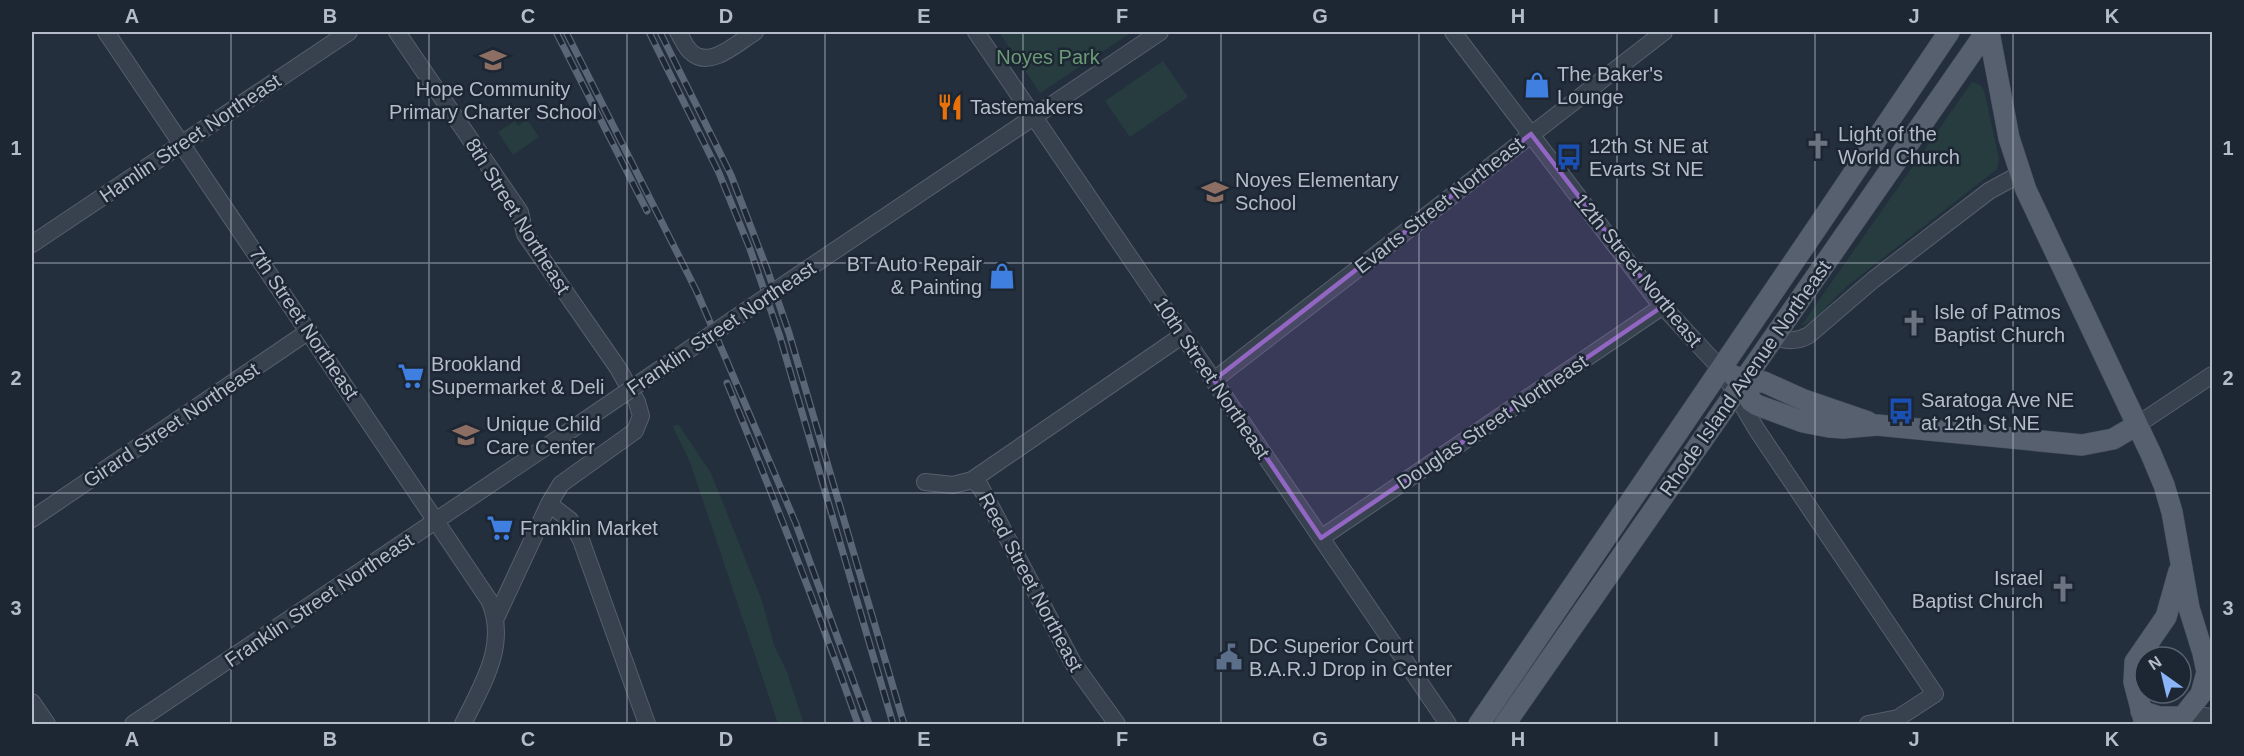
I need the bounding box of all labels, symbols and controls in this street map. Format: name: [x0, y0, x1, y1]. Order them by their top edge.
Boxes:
text: A: [125, 5, 139, 27]
text: B: [323, 5, 337, 27]
text: C: [521, 5, 535, 27]
text: D: [719, 5, 733, 27]
text: E: [917, 5, 931, 27]
text: F: [1116, 5, 1128, 27]
text: G: [1312, 5, 1328, 27]
text: H: [1511, 5, 1525, 27]
text: I: [1713, 5, 1719, 27]
text: J: [1908, 5, 1920, 27]
text: K: [2105, 5, 2120, 27]
school or university icon: Hope Community Primary Charter School: [478, 45, 508, 75]
park label: Noyes Park: [996, 46, 1101, 68]
place label: The Baker's Lounge: [1557, 63, 1663, 108]
street label: Hamlin Street Northeast: [95, 69, 285, 207]
shop icon: The Baker's Lounge: [1522, 70, 1552, 100]
place label: Hope Community Primary Charter School: [389, 78, 597, 123]
restaurant icon: Tastemakers: [935, 92, 965, 122]
place label: Tastemakers: [970, 96, 1083, 118]
place label: Light of the World Church: [1838, 123, 1960, 168]
church icon: Light of the World Church: [1803, 131, 1833, 161]
street label: Evarts Street Northeast: [1350, 132, 1528, 278]
street label: 8th Street Northeast: [461, 134, 575, 298]
place label: 12th St NE at Evarts St NE: [1589, 135, 1708, 180]
text: 1: [10, 137, 22, 159]
text: 1: [2222, 137, 2234, 159]
bus stop icon: 12th St NE at Evarts St NE: [1554, 142, 1584, 172]
place label: Noyes Elementary School: [1235, 169, 1398, 214]
school or university icon: Noyes Elementary School: [1200, 177, 1230, 207]
street label: 12th Street Northeast: [1570, 189, 1707, 351]
street label: 7th Street Northeast: [245, 243, 363, 404]
place label: BT Auto Repair & Painting: [847, 253, 982, 298]
street label: Franklin Street Northeast: [623, 256, 820, 399]
street label: Rhode Island Avenue Northeast: [1655, 256, 1835, 500]
shop icon: BT Auto Repair & Painting: [987, 261, 1017, 291]
street label: 10th Street Northeast: [1150, 293, 1275, 463]
place label: Isle of Patmos Baptist Church: [1934, 301, 2065, 346]
church icon: Isle of Patmos Baptist Church: [1899, 308, 1929, 338]
street label: Douglas Street Northeast: [1393, 350, 1592, 494]
place label: Brookland Supermarket & Deli: [431, 353, 604, 398]
street label: Girard Street Northeast: [79, 358, 263, 492]
supermarket icon: Brookland Supermarket & Deli: [396, 361, 426, 391]
text: 2: [10, 367, 22, 389]
text: 2: [2222, 367, 2234, 389]
place label: Saratoga Ave NE at 12th St NE: [1921, 389, 2074, 434]
bus stop icon: Saratoga Ave NE at 12th St NE: [1886, 396, 1916, 426]
place label: Unique Child Care Center: [486, 413, 601, 458]
school or university icon: Unique Child Care Center: [451, 420, 481, 450]
street label: Reed Street Northeast: [975, 489, 1088, 675]
supermarket icon: Franklin Market: [485, 513, 515, 543]
place label: Franklin Market: [520, 517, 658, 539]
street label: Franklin Street Northeast: [221, 528, 418, 671]
place label: Israel Baptist Church: [1912, 567, 2043, 612]
church icon: Israel Baptist Church: [2048, 574, 2078, 604]
text: 3: [10, 597, 22, 619]
text: 3: [2222, 597, 2234, 619]
place label: DC Superior Court B.A.R.J Drop in Center: [1249, 635, 1453, 680]
public building icon: DC Superior Court B.A.R.J Drop in Center: [1214, 642, 1244, 672]
north arrow: [2133, 645, 2193, 705]
text: N: [2145, 653, 2164, 673]
text: A: [125, 728, 139, 750]
text: B: [323, 728, 337, 750]
text: C: [521, 728, 535, 750]
text: D: [719, 728, 733, 750]
text: E: [917, 728, 931, 750]
text: F: [1116, 728, 1128, 750]
text: G: [1312, 728, 1328, 750]
text: H: [1511, 728, 1525, 750]
text: I: [1713, 728, 1719, 750]
text: J: [1908, 728, 1920, 750]
text: K: [2105, 728, 2120, 750]

